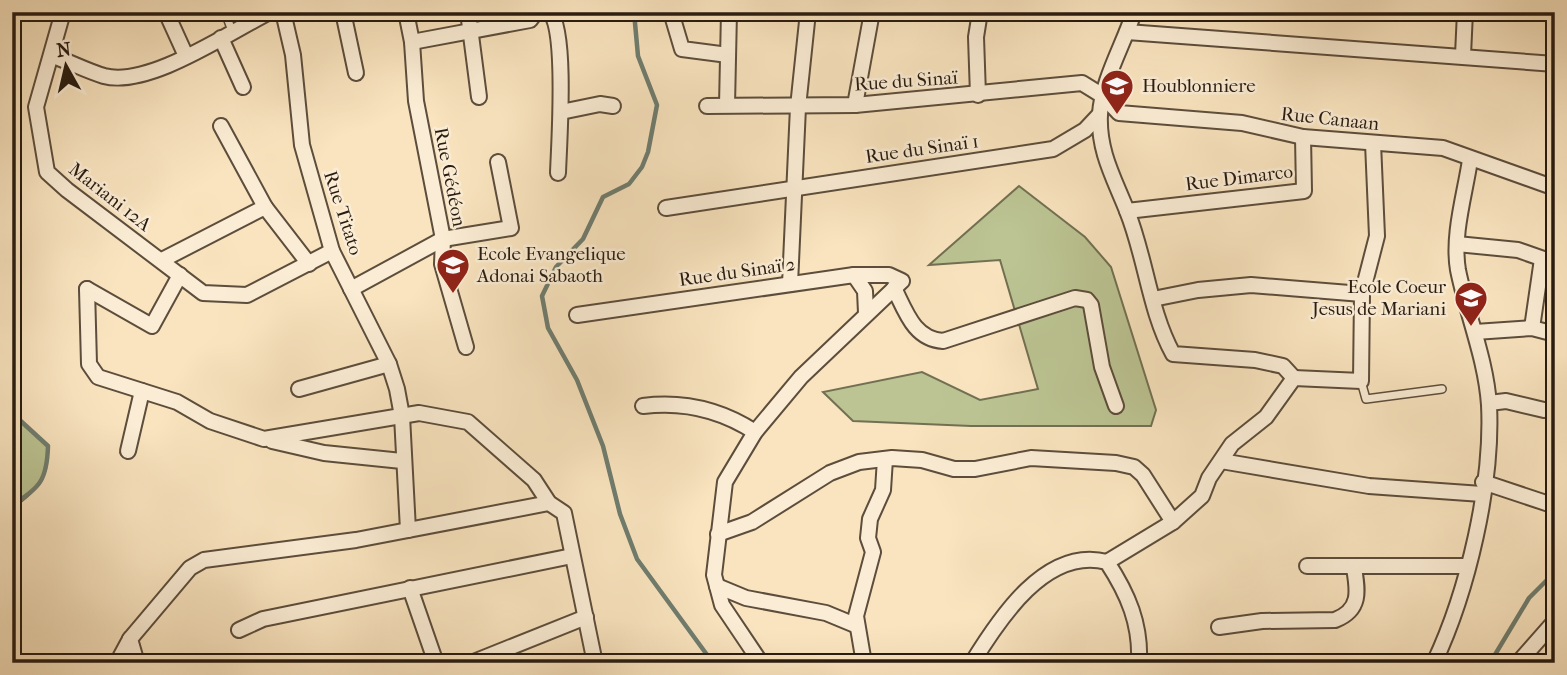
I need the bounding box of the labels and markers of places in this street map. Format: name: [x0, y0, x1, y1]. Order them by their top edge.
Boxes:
school or university icon: Houblonniere: [1098, 67, 1136, 116]
place label: Houblonniere: [1142, 75, 1256, 97]
place label: Ecole Evangelique Adonai Sabaoth: [476, 243, 626, 287]
school or university icon: Ecole Evangelique Adonai Sabaoth: [434, 246, 472, 295]
place label: Ecole Coeur Jesus de Mariani: [1310, 276, 1447, 320]
school or university icon: Ecole Coeur Jesus de Mariani: [1452, 279, 1490, 328]

